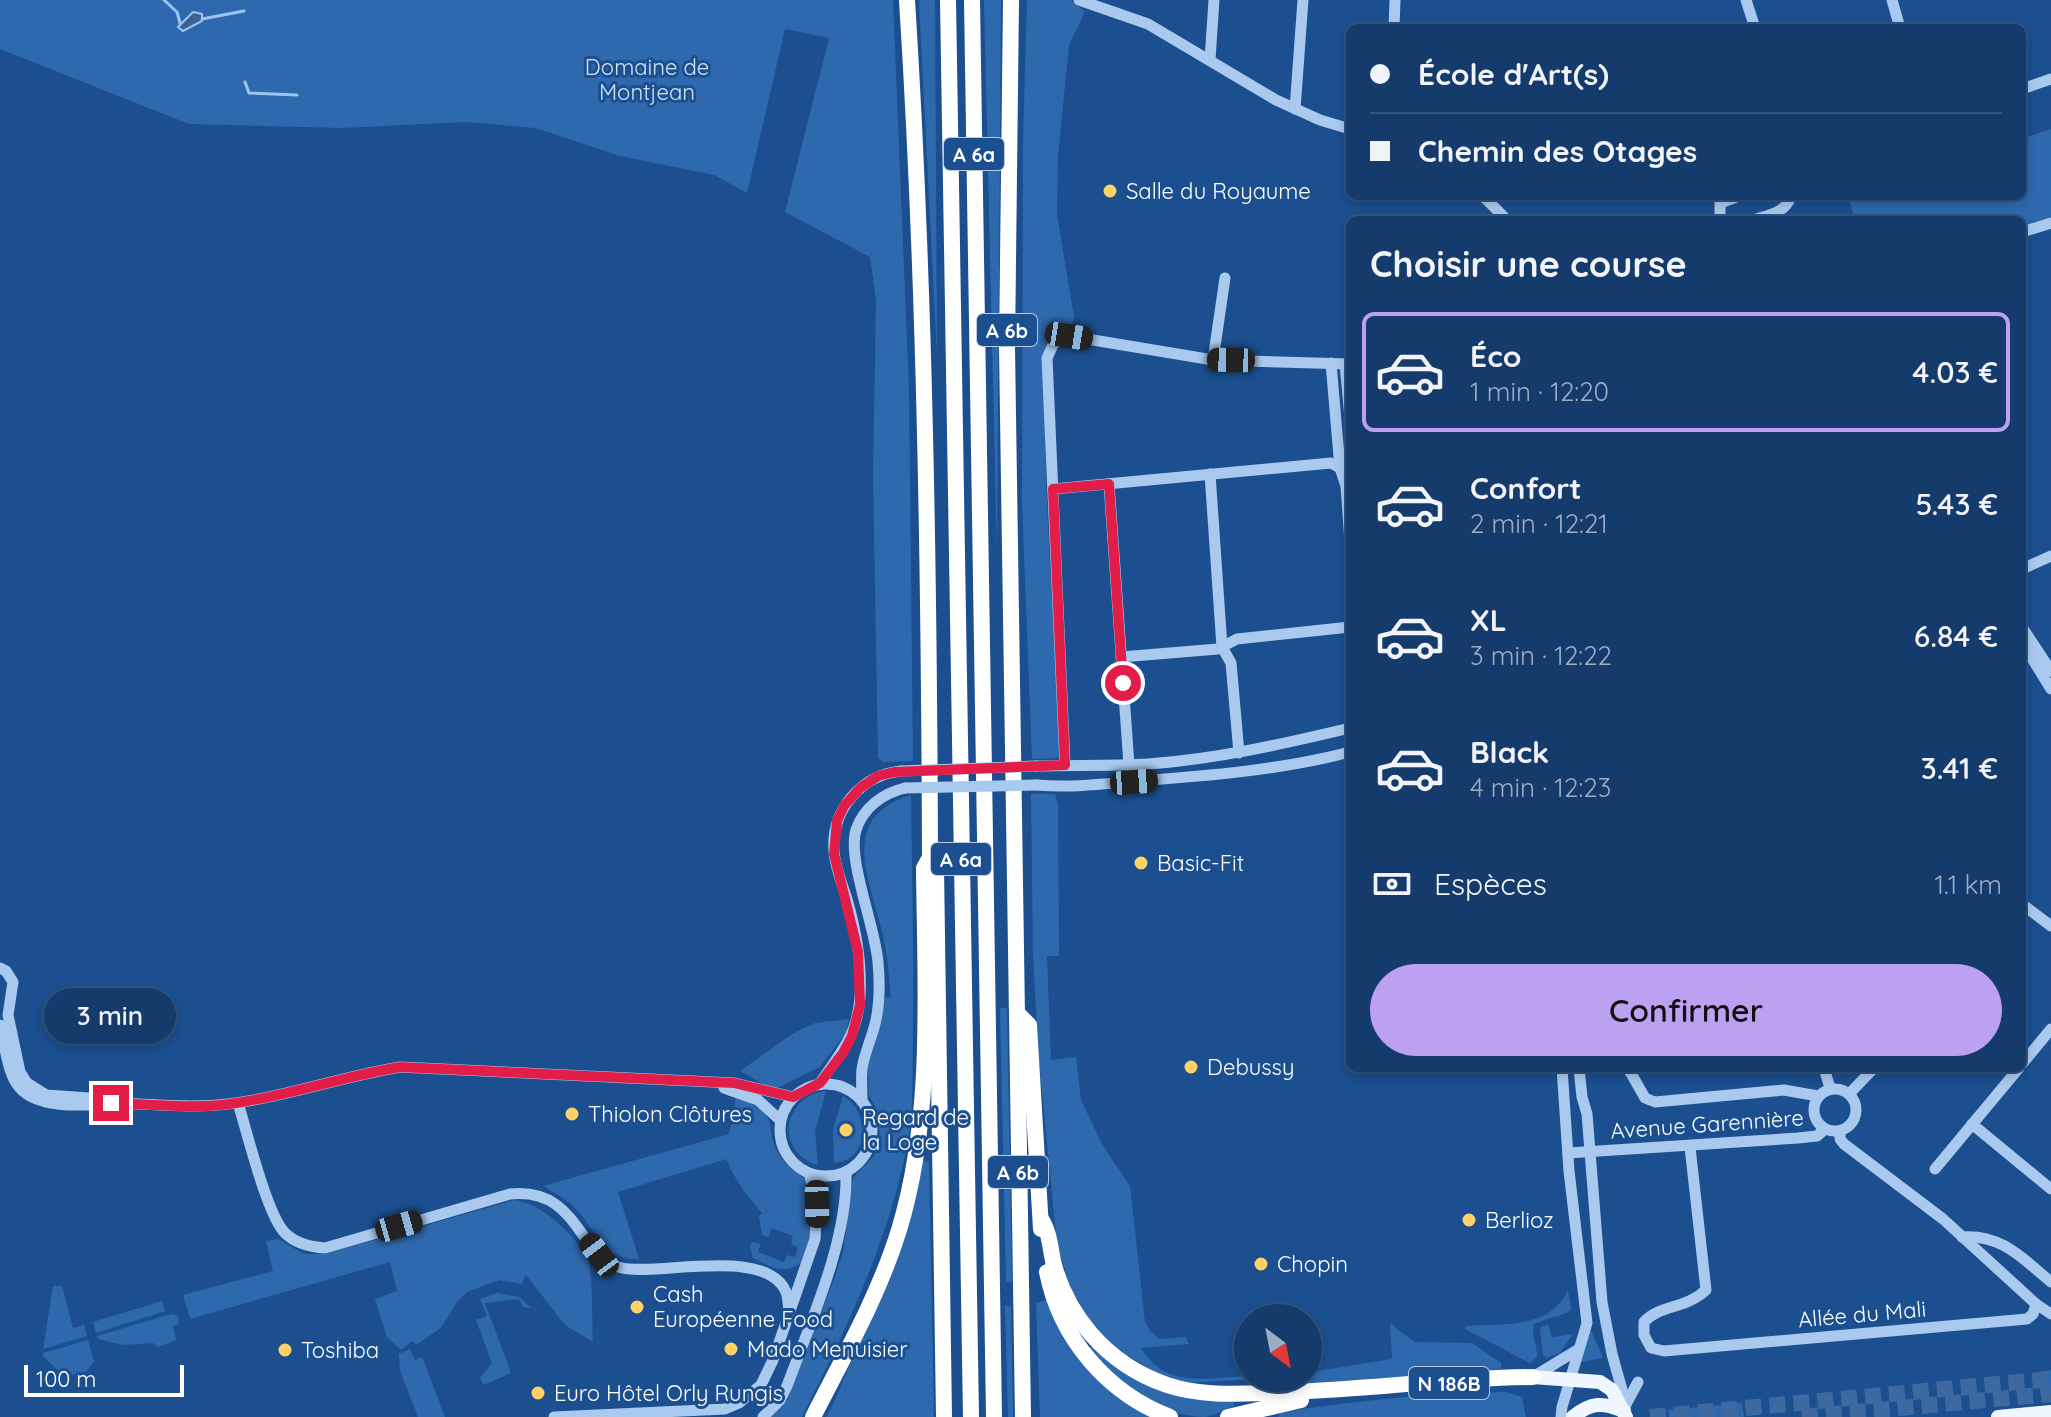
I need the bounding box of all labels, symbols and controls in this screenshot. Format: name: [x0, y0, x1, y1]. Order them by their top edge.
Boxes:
park label: Domaine de Montjean: [585, 53, 709, 106]
text: École d'Art(s): [1418, 55, 1609, 93]
text: Chemin des Otages: [1418, 132, 1697, 170]
road number: A 6a: [944, 138, 1004, 170]
place label: Salle du Royaume: [1126, 177, 1311, 205]
marker: Salle du Royaume: [1101, 182, 1119, 200]
text: Choisir une course: [1370, 241, 1687, 286]
road number: A 6b: [977, 314, 1037, 346]
car: [1043, 320, 1095, 352]
icon: car: [1374, 336, 1446, 408]
text: Éco: [1470, 337, 1521, 375]
car: [1207, 348, 1255, 372]
text: 4.03 €: [1912, 353, 1998, 391]
text: 1 min · 12:20: [1470, 375, 1609, 408]
icon: car: [1374, 468, 1446, 540]
text: Confort: [1470, 469, 1582, 507]
text: 5.43 €: [1916, 485, 1998, 523]
text: 2 min · 12:21: [1470, 507, 1608, 540]
icon: car: [1374, 600, 1446, 672]
text: XL: [1470, 601, 1507, 639]
text: 6.84 €: [1914, 617, 1998, 655]
text: 3 min · 12:22: [1470, 639, 1612, 672]
route start: [1105, 665, 1141, 701]
icon: car: [1374, 732, 1446, 804]
text: Black: [1470, 733, 1549, 771]
text: 3.41 €: [1921, 749, 1998, 787]
car: [1109, 768, 1159, 796]
text: 4 min · 12:23: [1470, 771, 1611, 804]
road number: A 6a: [931, 843, 991, 875]
place label: Basic-Fit: [1157, 849, 1244, 877]
marker: Basic-Fit: [1132, 854, 1150, 872]
icon: cash: [1370, 862, 1414, 906]
text: Espèces: [1434, 865, 1547, 903]
text: 1.1 km: [1934, 868, 2002, 901]
button: Confirmer: [1370, 964, 2002, 1056]
callout: 3 min: [45, 987, 177, 1043]
text: 3 min: [77, 999, 143, 1032]
place label: Debussy: [1207, 1053, 1294, 1081]
marker: Debussy: [1182, 1058, 1200, 1076]
route end: [93, 1085, 129, 1121]
place label: Thiolon Clôtures: [588, 1100, 752, 1128]
place label: Regard de la Loge: [862, 1103, 969, 1156]
street label: Avenue Garennière: [1609, 1103, 1805, 1145]
marker: Thiolon Clôtures: [563, 1105, 581, 1123]
marker: Regard de la Loge: [837, 1121, 855, 1139]
road number: A 6b: [988, 1156, 1048, 1188]
car: [805, 1180, 829, 1228]
place label: Berlioz: [1485, 1206, 1554, 1234]
car: [373, 1208, 425, 1244]
marker: Berlioz: [1460, 1211, 1478, 1229]
car: [575, 1229, 623, 1281]
place label: Chopin: [1277, 1250, 1348, 1278]
marker: Chopin: [1252, 1255, 1270, 1273]
place label: Cash Européenne Food: [653, 1280, 833, 1333]
street label: Allée du Mali: [1797, 1294, 1927, 1334]
marker: Cash Européenne Food: [628, 1298, 646, 1316]
north arrow: [1234, 1304, 1322, 1392]
map controls: [1234, 1304, 1322, 1392]
place label: Mado Menuisier: [747, 1335, 908, 1363]
place label: Toshiba: [301, 1336, 379, 1364]
marker: Mado Menuisier: [722, 1340, 740, 1358]
marker: Toshiba: [276, 1341, 294, 1359]
scale bar: [24, 1361, 184, 1397]
text: 100 m: [36, 1365, 96, 1393]
road number: N 186B: [1409, 1367, 1489, 1399]
place label: Euro Hôtel Orly Rungis: [554, 1379, 783, 1407]
marker: Euro Hôtel Orly Rungis: [529, 1384, 547, 1402]

